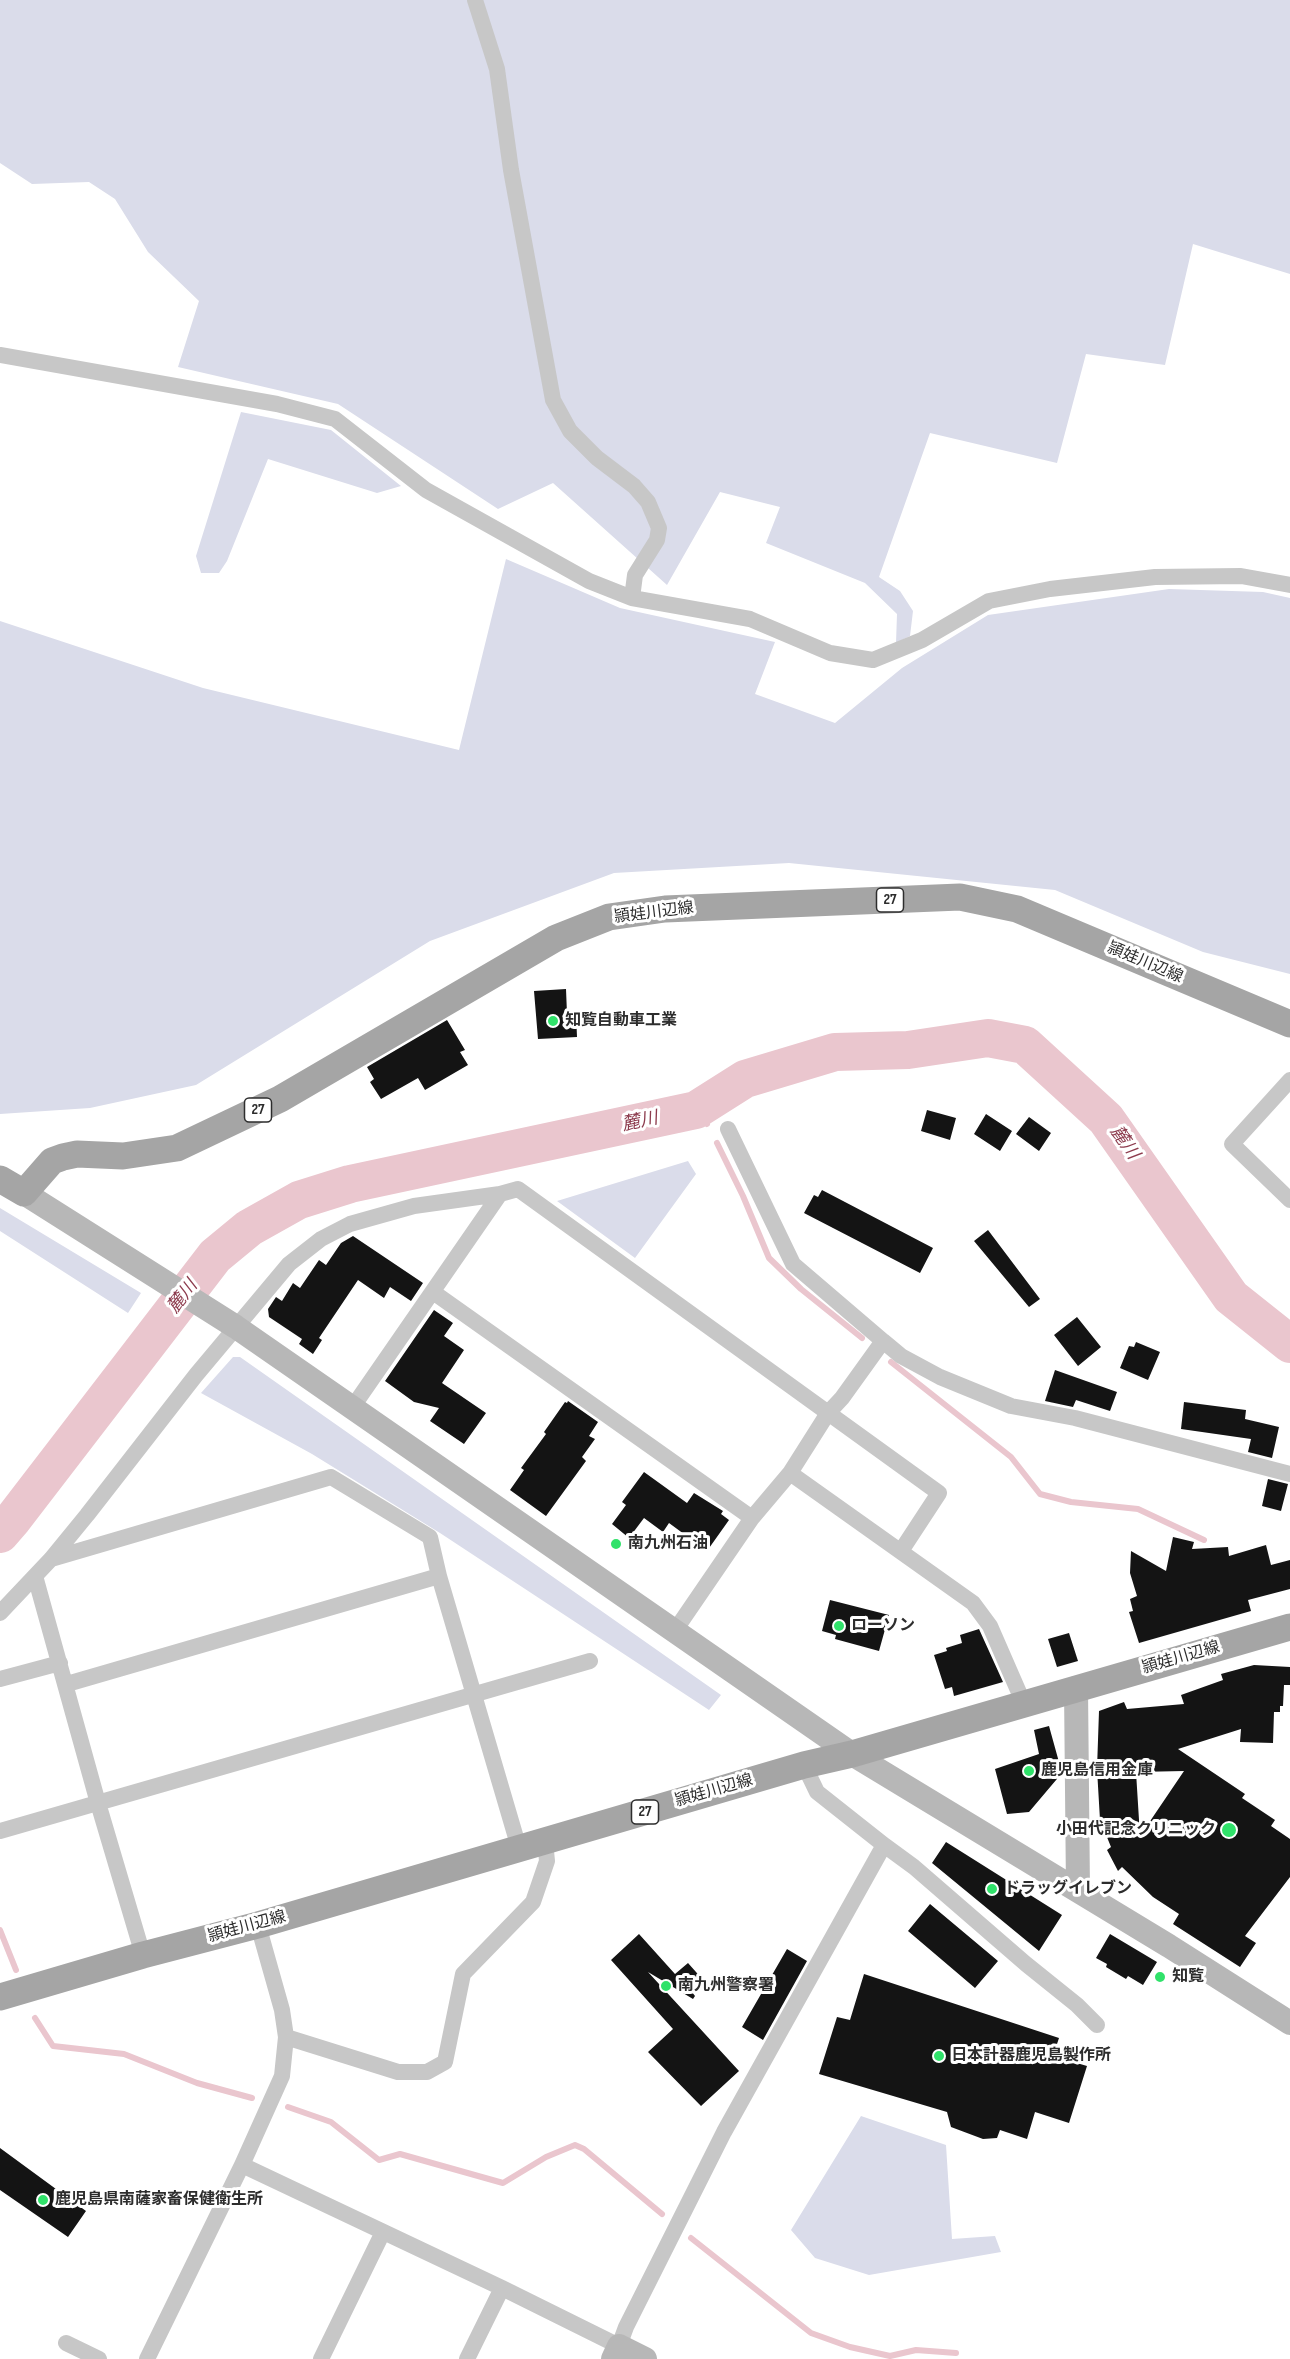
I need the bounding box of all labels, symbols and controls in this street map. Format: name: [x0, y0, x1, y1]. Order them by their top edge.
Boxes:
road number: 27: [876, 888, 904, 912]
street label: 頴娃川辺線: [613, 899, 695, 927]
street label: 頴娃川辺線: [1104, 939, 1186, 987]
place label: 知覧自動車工業: [565, 1011, 677, 1031]
marker: 知覧自動車工業: [546, 1014, 560, 1028]
road number: 27: [244, 1098, 272, 1122]
water label: 麓川: [620, 1108, 660, 1136]
water label: 麓川: [1105, 1122, 1143, 1164]
water label: 麓川: [163, 1276, 203, 1318]
place label: 南九州石油: [628, 1534, 708, 1554]
marker: 南九州石油: [609, 1537, 623, 1551]
place label: ローソン: [851, 1616, 915, 1636]
marker: ローソン: [832, 1619, 846, 1633]
street label: 頴娃川辺線: [1140, 1638, 1222, 1678]
place label: 鹿児島信用金庫: [1041, 1761, 1153, 1781]
marker: 鹿児島信用金庫: [1022, 1764, 1036, 1778]
street label: 頴娃川辺線: [673, 1771, 755, 1811]
road number: 27: [632, 1800, 658, 1824]
place label: 小田代記念クリニック: [1056, 1820, 1216, 1840]
marker: 小田代記念クリニック: [1220, 1821, 1238, 1839]
place label: ドラッグイレブン: [1004, 1879, 1132, 1899]
marker: ドラッグイレブン: [985, 1882, 999, 1896]
street label: 頴娃川辺線: [206, 1907, 288, 1947]
place label: 知覧: [1172, 1967, 1204, 1987]
marker: 知覧: [1153, 1970, 1167, 1984]
place label: 南九州警察署: [678, 1976, 774, 1996]
marker: 南九州警察署: [659, 1979, 673, 1993]
place label: 日本計器鹿児島製作所: [951, 2046, 1111, 2066]
marker: 日本計器鹿児島製作所: [932, 2049, 946, 2063]
place label: 鹿児島県南薩家畜保健衛生所: [55, 2190, 263, 2210]
marker: 鹿児島県南薩家畜保健衛生所: [36, 2193, 50, 2207]

